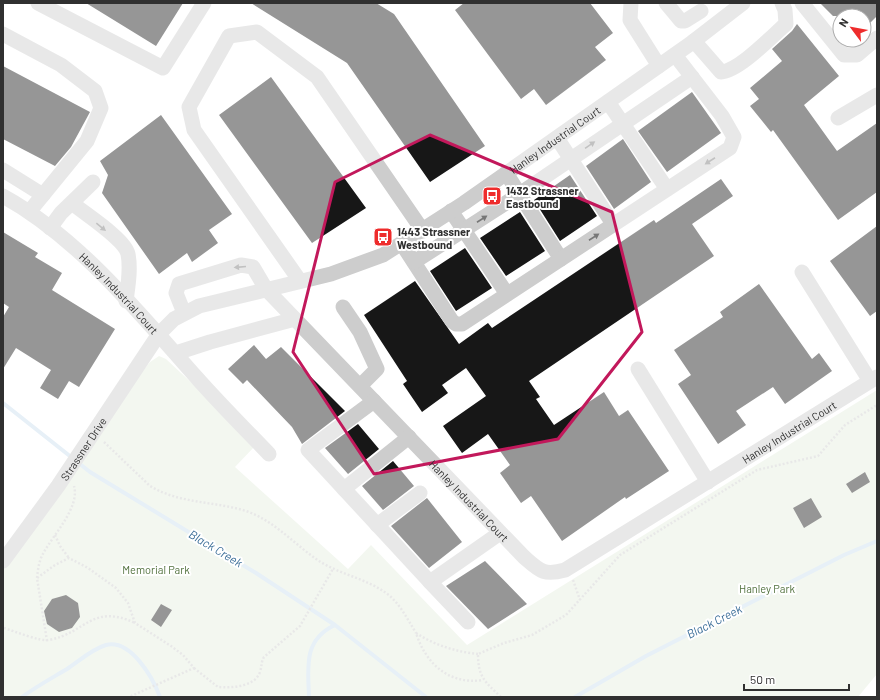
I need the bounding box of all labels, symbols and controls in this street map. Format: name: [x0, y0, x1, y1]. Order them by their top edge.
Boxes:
north arrow: [832, 8, 872, 48]
text: N: [836, 16, 851, 29]
street label: Hanley Industrial Court: [507, 103, 602, 176]
one-way arrow: [585, 141, 595, 149]
one-way arrow: [705, 157, 715, 165]
place label: 1432 Strassner Eastbound: [506, 184, 579, 210]
bus stop icon: 1432 Strassner Eastbound: [481, 185, 503, 207]
one-way arrow: [476, 215, 488, 222]
one-way arrow: [96, 222, 106, 231]
place label: 1443 Strassner Westbound: [397, 225, 471, 251]
bus stop icon: 1443 Strassner Westbound: [372, 226, 394, 248]
one-way arrow: [589, 233, 599, 241]
street label: Hanley Industrial Court: [77, 249, 161, 336]
one-way arrow: [233, 263, 246, 270]
street label: Hanley Industrial Court: [739, 398, 838, 466]
street label: Strassner Drive: [57, 414, 109, 483]
street label: Hanley Industrial Court: [427, 457, 512, 544]
water label: Black Creek: [187, 527, 245, 570]
park label: Memorial Park: [122, 563, 190, 576]
park label: Hanley Park: [739, 582, 795, 595]
water label: Black Creek: [684, 601, 744, 641]
scale bar: [744, 666, 849, 692]
text: 50 m: [750, 672, 775, 686]

